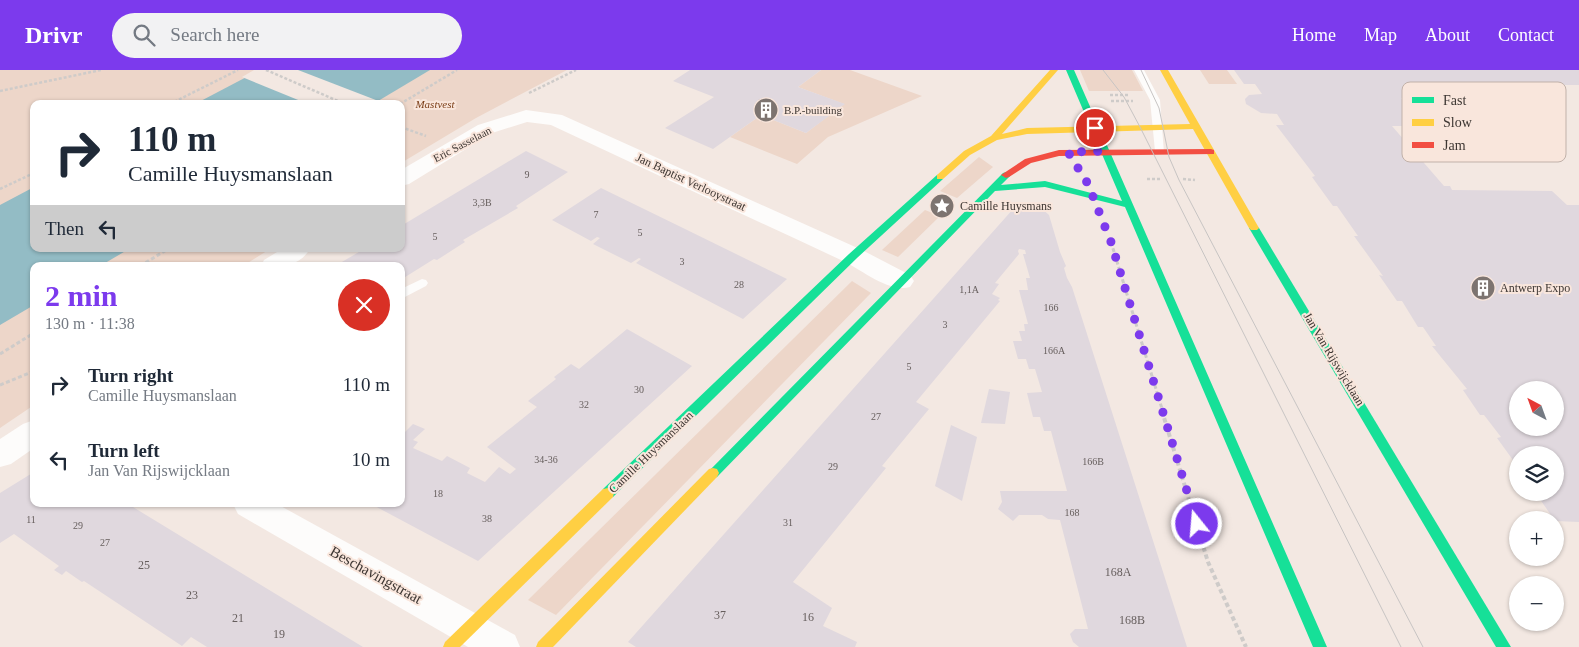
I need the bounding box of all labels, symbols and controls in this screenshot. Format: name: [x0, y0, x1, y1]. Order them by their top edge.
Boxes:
search box: [112, 13, 462, 58]
icon: search: [130, 21, 158, 49]
text: Drivr: [25, 22, 82, 48]
text: Search here: [170, 24, 259, 45]
text: Home: [1292, 25, 1336, 45]
text: Map: [1364, 25, 1397, 45]
text: About: [1425, 25, 1470, 45]
text: Contact: [1498, 25, 1554, 45]
legend: [1402, 82, 1566, 162]
text: Fast: [1443, 93, 1466, 108]
building icon: B.P.-building: [753, 97, 779, 123]
park label: Mastvest: [414, 98, 455, 110]
place label: B.P.-building: [784, 104, 843, 116]
pin: [1074, 107, 1116, 149]
icon: arrive: [1081, 114, 1109, 142]
text: Slow: [1443, 115, 1473, 130]
icon: right: [45, 120, 110, 185]
text: 110 m: [128, 120, 216, 159]
street label: Eric Sasselaan: [431, 123, 493, 164]
text: Jam: [1443, 138, 1466, 153]
street label: Jan Baptist Verlooystraat: [634, 150, 749, 214]
text: Camille Huysmanslaan: [128, 161, 333, 186]
house number: 9: [525, 169, 530, 180]
place icon: Camille Huysmans: [929, 193, 955, 219]
house number: 3,3B: [472, 197, 492, 208]
place label: Camille Huysmans: [960, 199, 1052, 213]
house number: 7: [594, 209, 599, 220]
icon: left: [94, 215, 122, 243]
text: Then: [45, 218, 84, 239]
house number: 5: [638, 227, 643, 238]
house number: 5: [433, 231, 438, 242]
house number: 3: [680, 256, 685, 267]
building icon: Antwerp Expo: [1470, 275, 1496, 301]
text: 2 min: [45, 279, 118, 312]
button: close: [338, 279, 390, 331]
house number: 28: [734, 279, 744, 290]
place label: Antwerp Expo: [1500, 281, 1570, 295]
house number: 1,1A: [959, 284, 980, 295]
house number: 166: [1044, 302, 1059, 313]
street label: Jan Van Rijswijcklaan: [1301, 310, 1367, 408]
text: 130 m · 11:38: [45, 315, 135, 332]
house number: 3: [943, 319, 948, 330]
house number: 166A: [1043, 345, 1066, 356]
house number: 5: [907, 361, 912, 372]
text: Turn right: [88, 365, 173, 386]
icon: right: [45, 371, 73, 399]
text: 110 m: [343, 374, 390, 395]
north arrow: [1509, 381, 1564, 436]
map controls: [1509, 381, 1564, 631]
house number: 30: [634, 384, 644, 395]
text: Camille Huysmanslaan: [88, 387, 237, 404]
house number: 32: [579, 399, 589, 410]
street label: Camille Huysmanslaan: [606, 408, 696, 496]
house number: 27: [871, 411, 881, 422]
text: Turn left: [88, 440, 160, 461]
icon: left: [45, 446, 73, 474]
button: layers: [1509, 446, 1564, 501]
text: 10 m: [351, 449, 390, 470]
house number: 34-36: [534, 454, 558, 465]
house number: 166B: [1082, 456, 1104, 467]
house number: 29: [828, 461, 838, 472]
text: Jan Van Rijswijcklaan: [88, 462, 230, 479]
house number: 18: [433, 488, 443, 499]
position arrow: [1170, 497, 1222, 549]
house number: 168: [1065, 507, 1080, 518]
button: +: [1509, 511, 1564, 566]
house number: 38: [482, 513, 492, 524]
house number: 11: [26, 514, 36, 525]
house number: 31: [783, 517, 793, 528]
house number: 29: [73, 520, 83, 531]
house number: 27: [100, 537, 110, 548]
street label: Beschavingstraat: [327, 543, 425, 607]
house number: 25: [138, 558, 150, 572]
house number: 168A: [1105, 565, 1132, 579]
button: −: [1509, 576, 1564, 631]
house number: 23: [186, 588, 198, 602]
house number: 37: [714, 608, 726, 622]
house number: 16: [802, 610, 814, 624]
house number: 21: [232, 611, 244, 625]
house number: 168B: [1119, 613, 1145, 627]
house number: 19: [273, 627, 285, 641]

